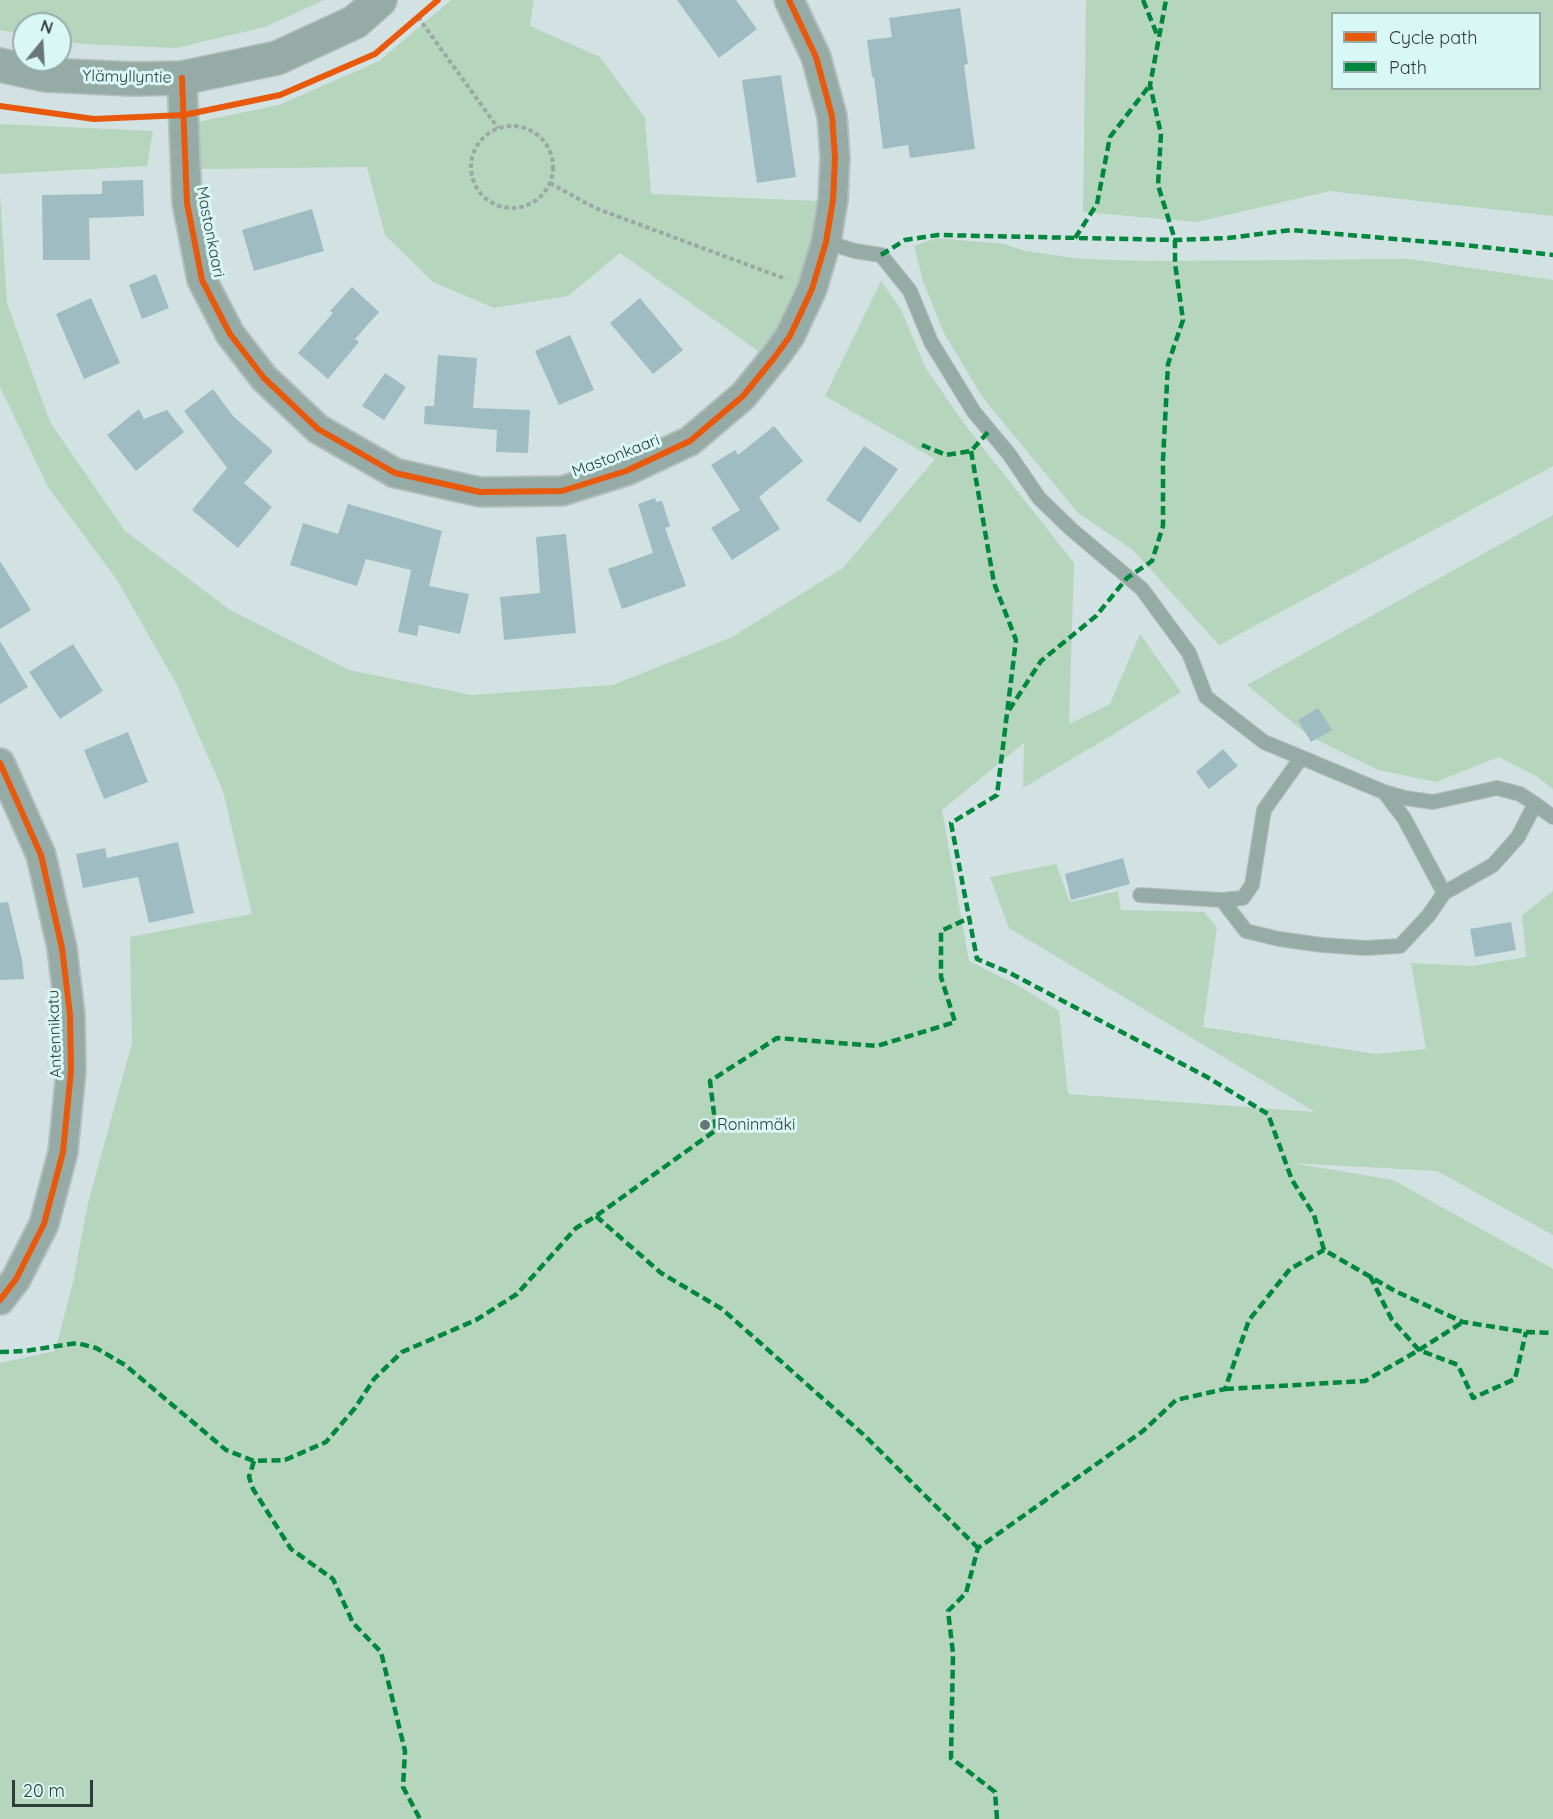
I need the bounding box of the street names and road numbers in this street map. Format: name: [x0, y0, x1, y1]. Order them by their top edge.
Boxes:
street label: Ylämyllyntie: [82, 67, 172, 87]
street label: Mastonkaari: [192, 185, 228, 279]
street label: Mastonkaari: [569, 430, 663, 482]
street label: Antennikatu: [44, 989, 66, 1079]

